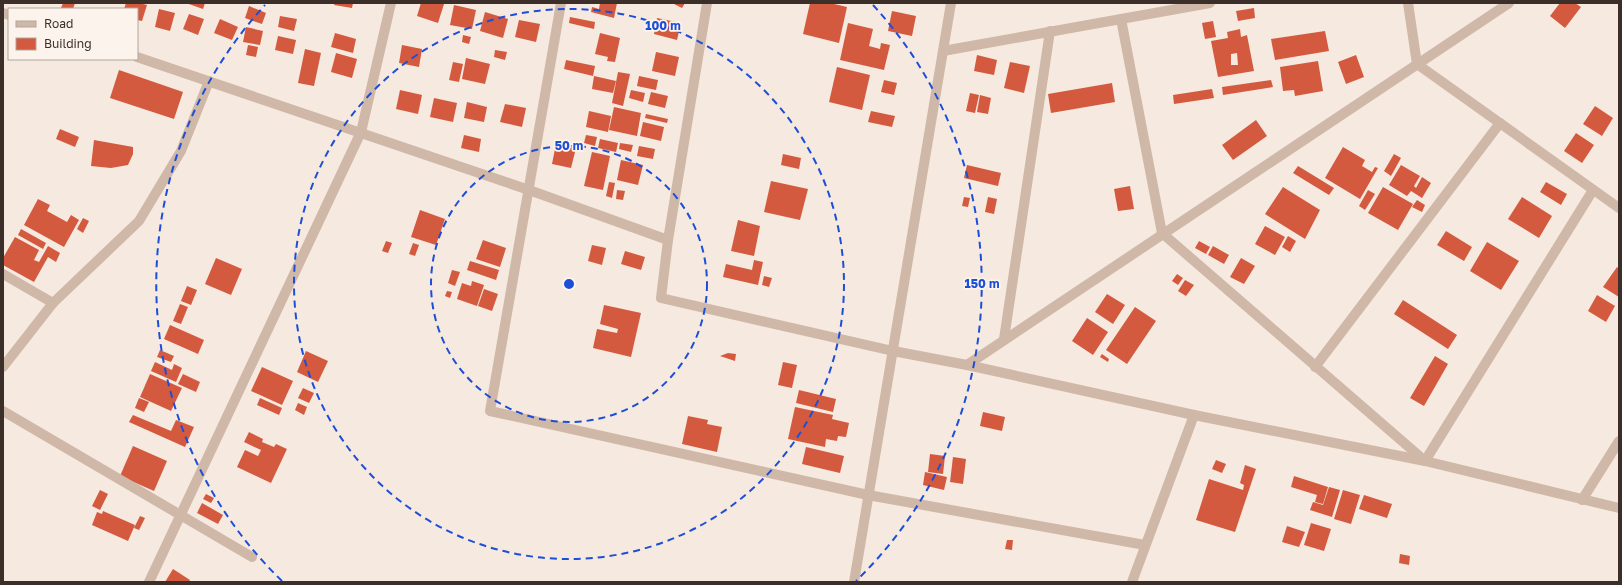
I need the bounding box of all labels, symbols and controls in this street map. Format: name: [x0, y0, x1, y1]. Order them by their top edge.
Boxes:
legend: [8, 8, 138, 60]
text: Road: [44, 16, 73, 31]
text: 100 m: [645, 18, 681, 33]
text: Building: [44, 36, 92, 51]
text: 50 m: [555, 138, 583, 153]
text: 150 m: [965, 276, 999, 291]
centre of rings: [562, 277, 576, 291]

